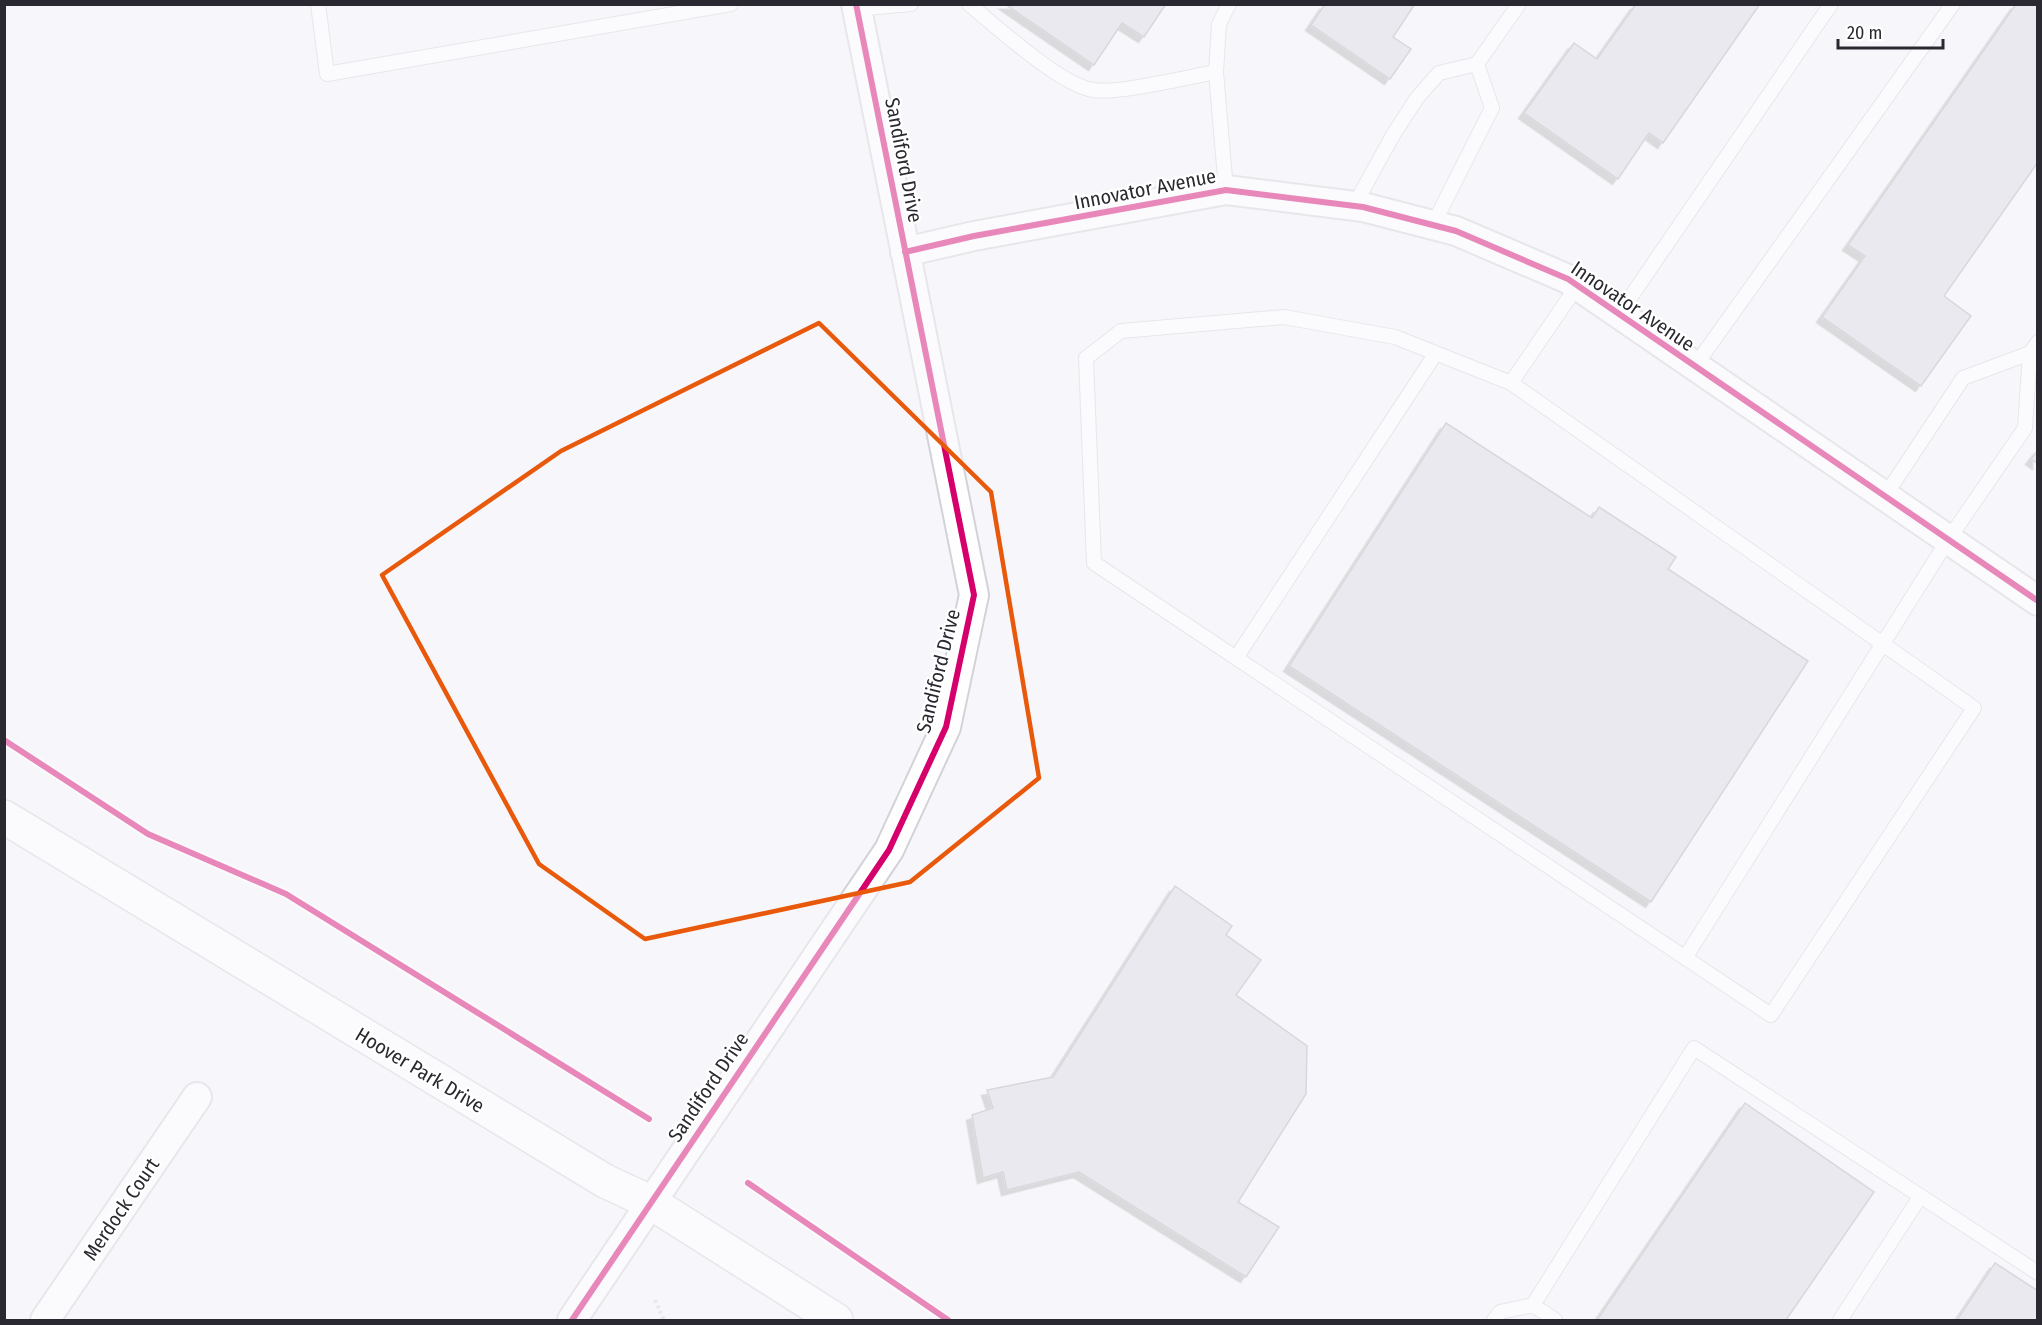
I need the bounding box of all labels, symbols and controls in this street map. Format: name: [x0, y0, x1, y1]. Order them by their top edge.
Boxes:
scale bar: [1838, 12, 1943, 50]
text: 20 m: [1847, 22, 1882, 44]
street label: Sandiford Drive: [880, 96, 928, 224]
street label: Innovator Avenue: [1072, 164, 1218, 214]
street label: Innovator Avenue: [1567, 256, 1699, 356]
street label: Sandiford Drive: [911, 607, 965, 735]
street label: Hoover Park Drive: [351, 1022, 489, 1118]
street label: Sandiford Drive: [663, 1028, 753, 1146]
street label: Merdock Court: [78, 1153, 164, 1265]

